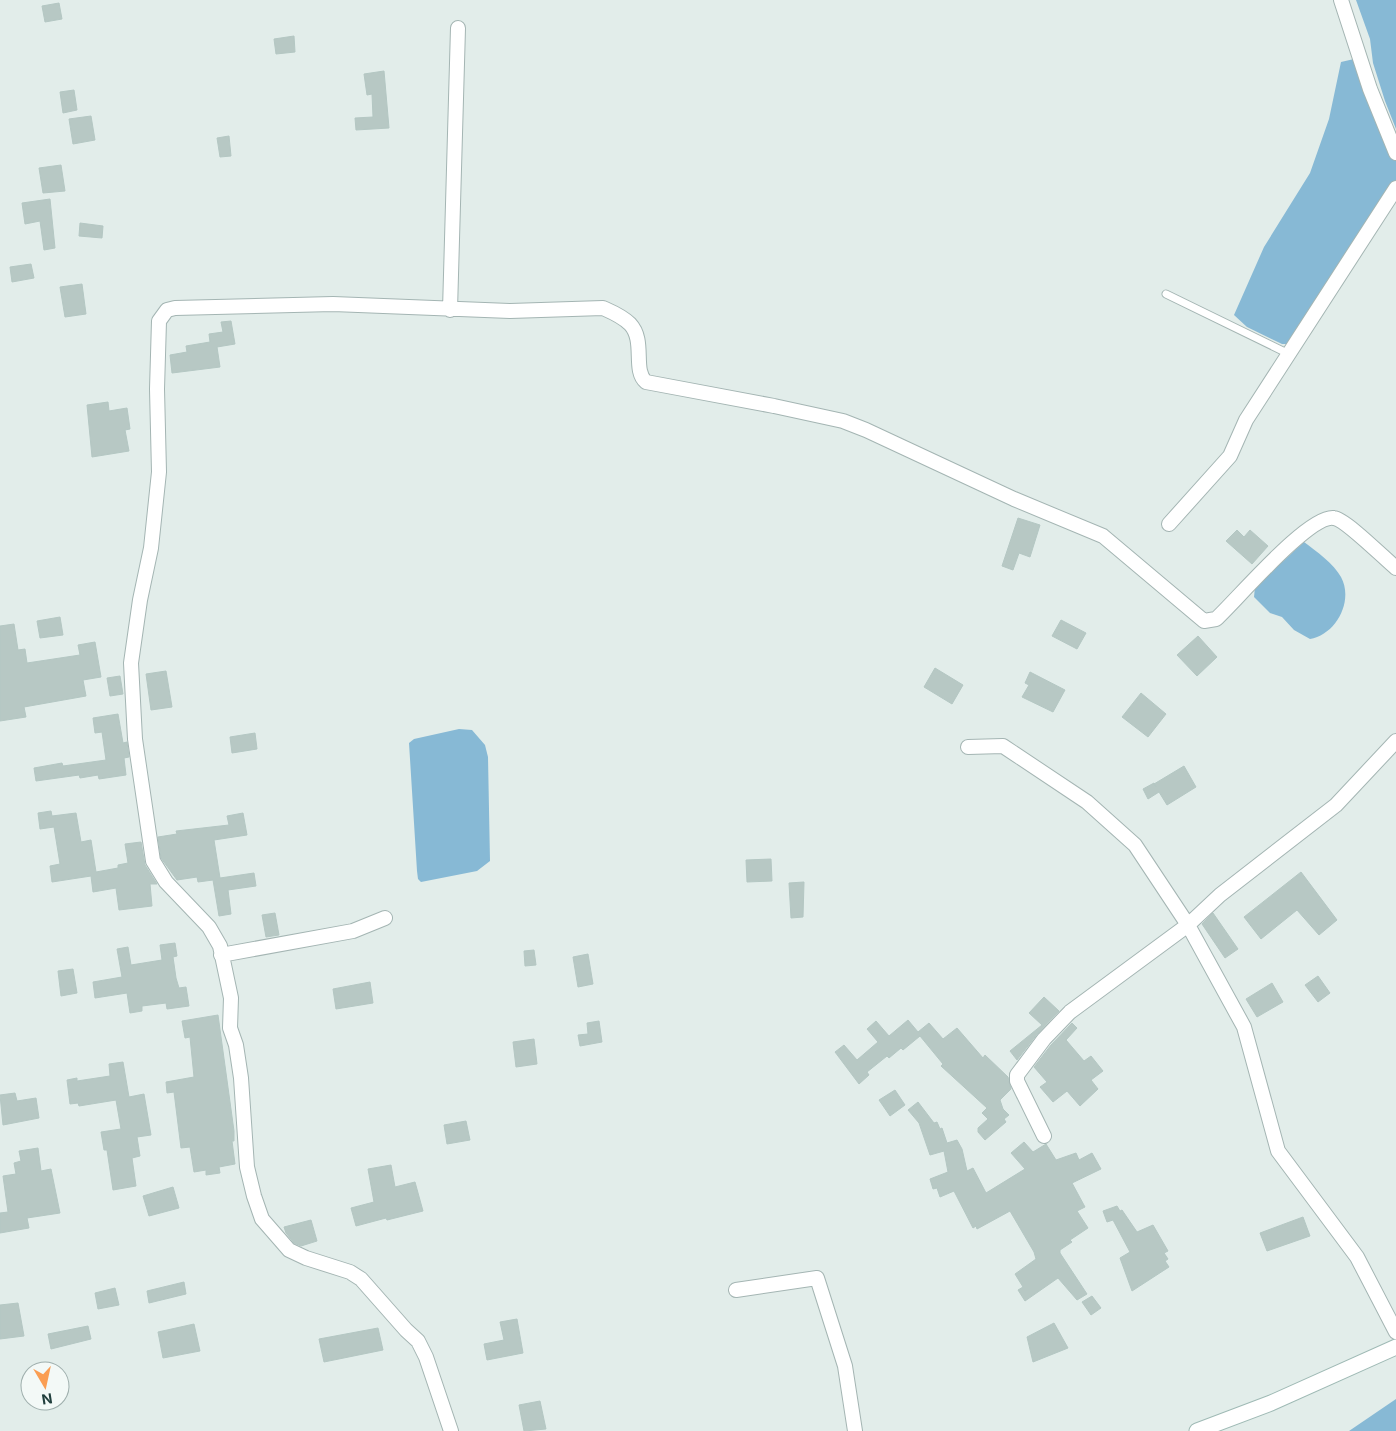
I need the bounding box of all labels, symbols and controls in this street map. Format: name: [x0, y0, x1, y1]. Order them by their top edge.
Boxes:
north arrow: [20, 1361, 70, 1411]
text: N: [41, 1390, 54, 1409]

